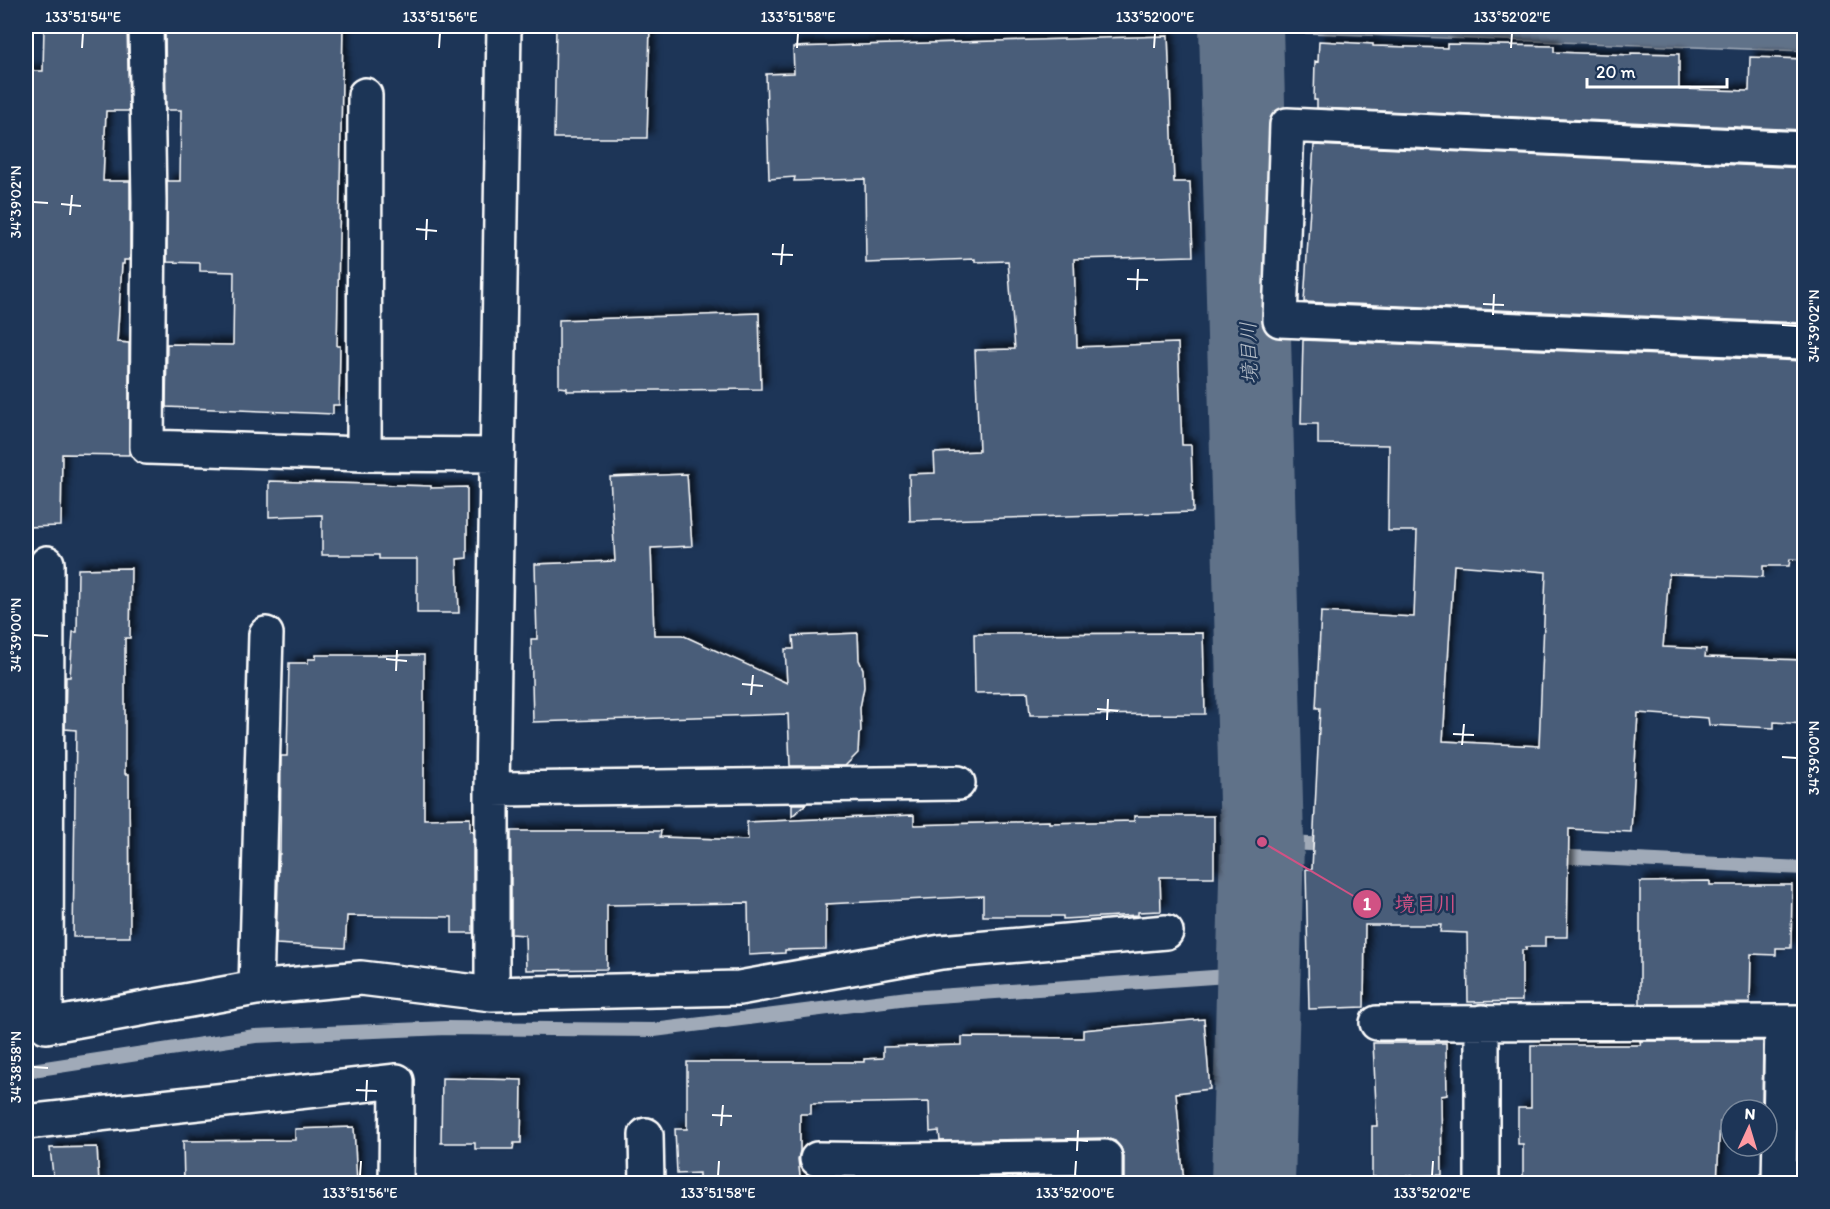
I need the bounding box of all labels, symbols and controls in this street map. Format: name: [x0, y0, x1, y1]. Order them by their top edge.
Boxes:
text: 133°51'54"E: [45, 8, 121, 26]
text: 133°51'56"E: [403, 8, 477, 26]
text: 133°51'58"E: [760, 8, 836, 26]
text: 133°52'00"E: [1116, 8, 1194, 26]
text: 133°52'02"E: [1473, 8, 1551, 26]
scale bar: [1587, 51, 1726, 89]
text: 20 m: [1596, 61, 1636, 83]
text: 34°39'02"N: [7, 165, 25, 239]
text: 34°39'02"N: [1805, 289, 1823, 363]
water label: 境目川: [1235, 321, 1262, 385]
text: 34°39'00"N: [7, 598, 25, 672]
text: 34°39'00"N: [1805, 721, 1823, 795]
callout: 境目川: [1352, 884, 1469, 923]
text: 境目川: [1395, 891, 1458, 916]
text: 1: [1363, 893, 1372, 915]
text: 34°38'58"N: [7, 1031, 25, 1103]
north arrow: [1719, 1098, 1779, 1158]
text: N: [1744, 1104, 1756, 1123]
text: 133°51'56"E: [323, 1184, 397, 1202]
text: 133°51'58"E: [680, 1184, 756, 1202]
text: 133°52'00"E: [1036, 1184, 1114, 1202]
text: 133°52'02"E: [1393, 1184, 1471, 1202]

